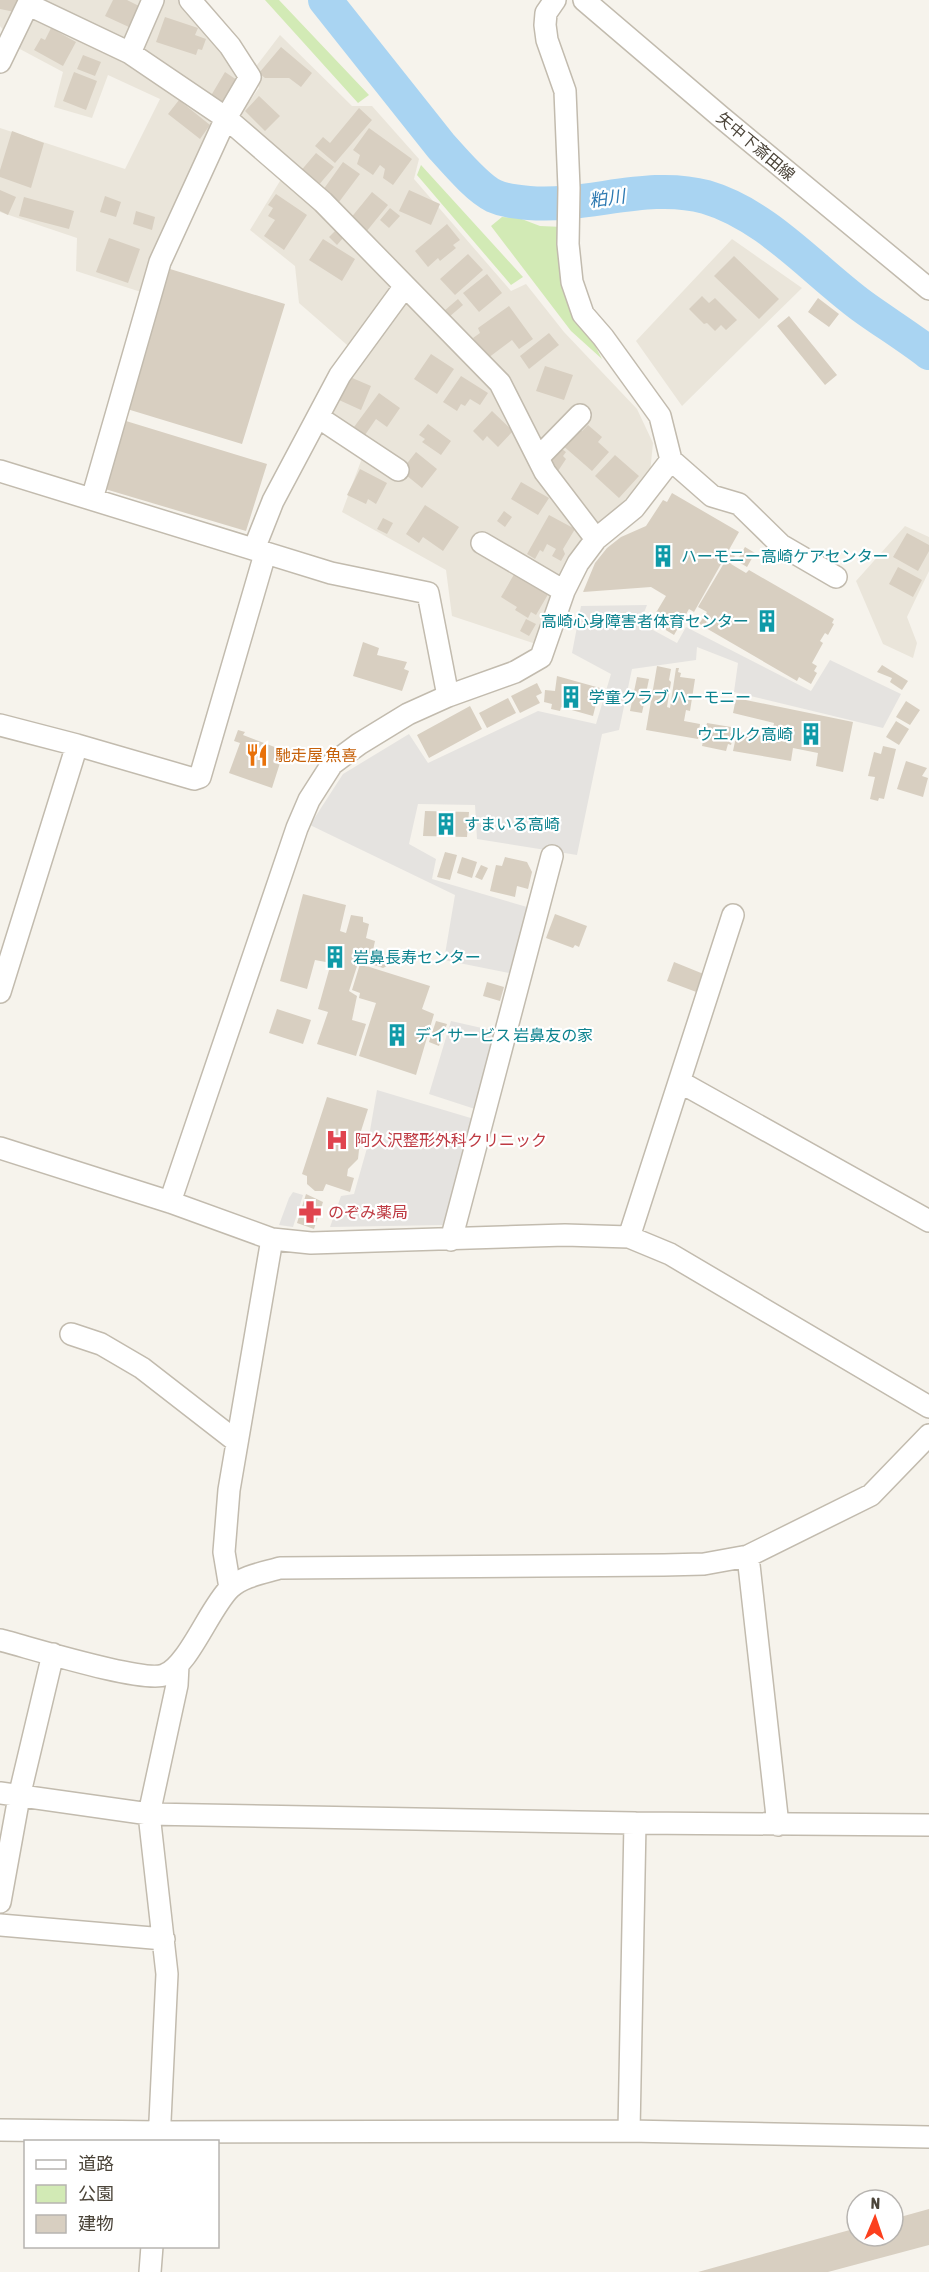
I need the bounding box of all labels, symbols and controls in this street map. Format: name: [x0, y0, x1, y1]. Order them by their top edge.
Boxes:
street label: 矢中下斎田線: [713, 108, 799, 184]
water label: 粕川: [588, 185, 628, 211]
building icon: ハーモニー高崎ケアセンター: [650, 543, 676, 569]
place label: ハーモニー高崎ケアセンター: [681, 547, 889, 565]
building icon: 高崎心身障害者体育センター: [754, 608, 780, 634]
place label: 高崎心身障害者体育センター: [541, 612, 749, 630]
building icon: 学童クラブ ハーモニー: [558, 684, 584, 710]
place label: 学童クラブ ハーモニー: [589, 688, 751, 706]
building icon: ウエルク高崎: [798, 721, 824, 747]
place label: ウエルク高崎: [697, 725, 793, 743]
restaurant icon: 馳走屋 魚喜: [244, 742, 270, 768]
place label: 馳走屋 魚喜: [275, 746, 357, 764]
building icon: すまいる高崎: [433, 811, 459, 837]
place label: すまいる高崎: [464, 815, 560, 833]
building icon: 岩鼻長寿センター: [322, 944, 348, 970]
place label: 岩鼻長寿センター: [353, 948, 481, 966]
building icon: デイサービス 岩鼻友の家: [384, 1022, 410, 1048]
place label: デイサービス 岩鼻友の家: [415, 1026, 593, 1044]
hospital icon: 阿久沢整形外科クリニック: [324, 1127, 350, 1153]
place label: 阿久沢整形外科クリニック: [355, 1131, 547, 1149]
pharmacy icon: のぞみ薬局: [297, 1199, 323, 1225]
place label: のぞみ薬局: [328, 1203, 408, 1221]
legend: [24, 2140, 219, 2248]
text: 道路: [78, 2153, 114, 2174]
text: 公園: [78, 2183, 114, 2204]
north arrow: [845, 2188, 905, 2248]
text: N: [870, 2194, 881, 2212]
text: 建物: [78, 2213, 114, 2234]

